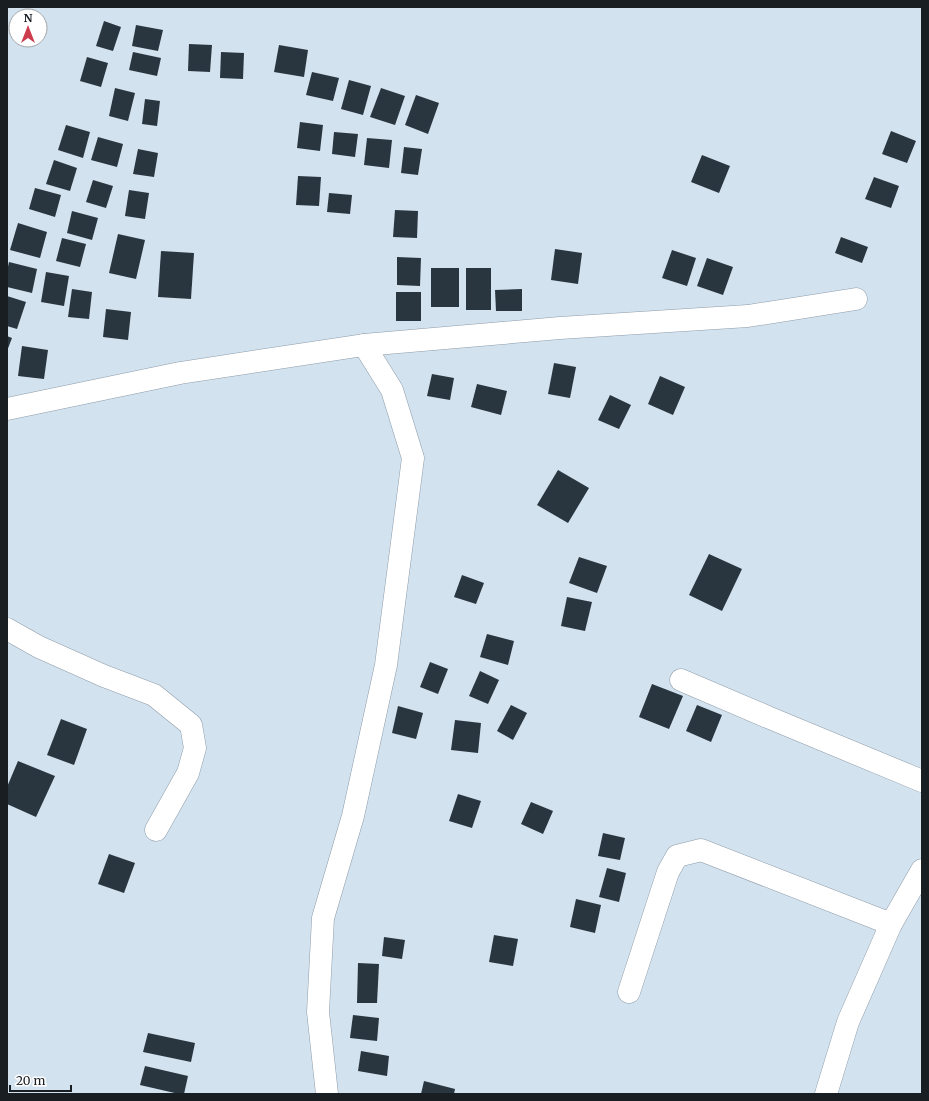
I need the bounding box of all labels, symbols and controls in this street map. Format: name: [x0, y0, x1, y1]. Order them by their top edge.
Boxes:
north arrow: [8, 8, 48, 48]
text: N: [24, 11, 33, 25]
scale bar: [10, 1067, 71, 1093]
text: 20 m: [16, 1073, 45, 1088]

